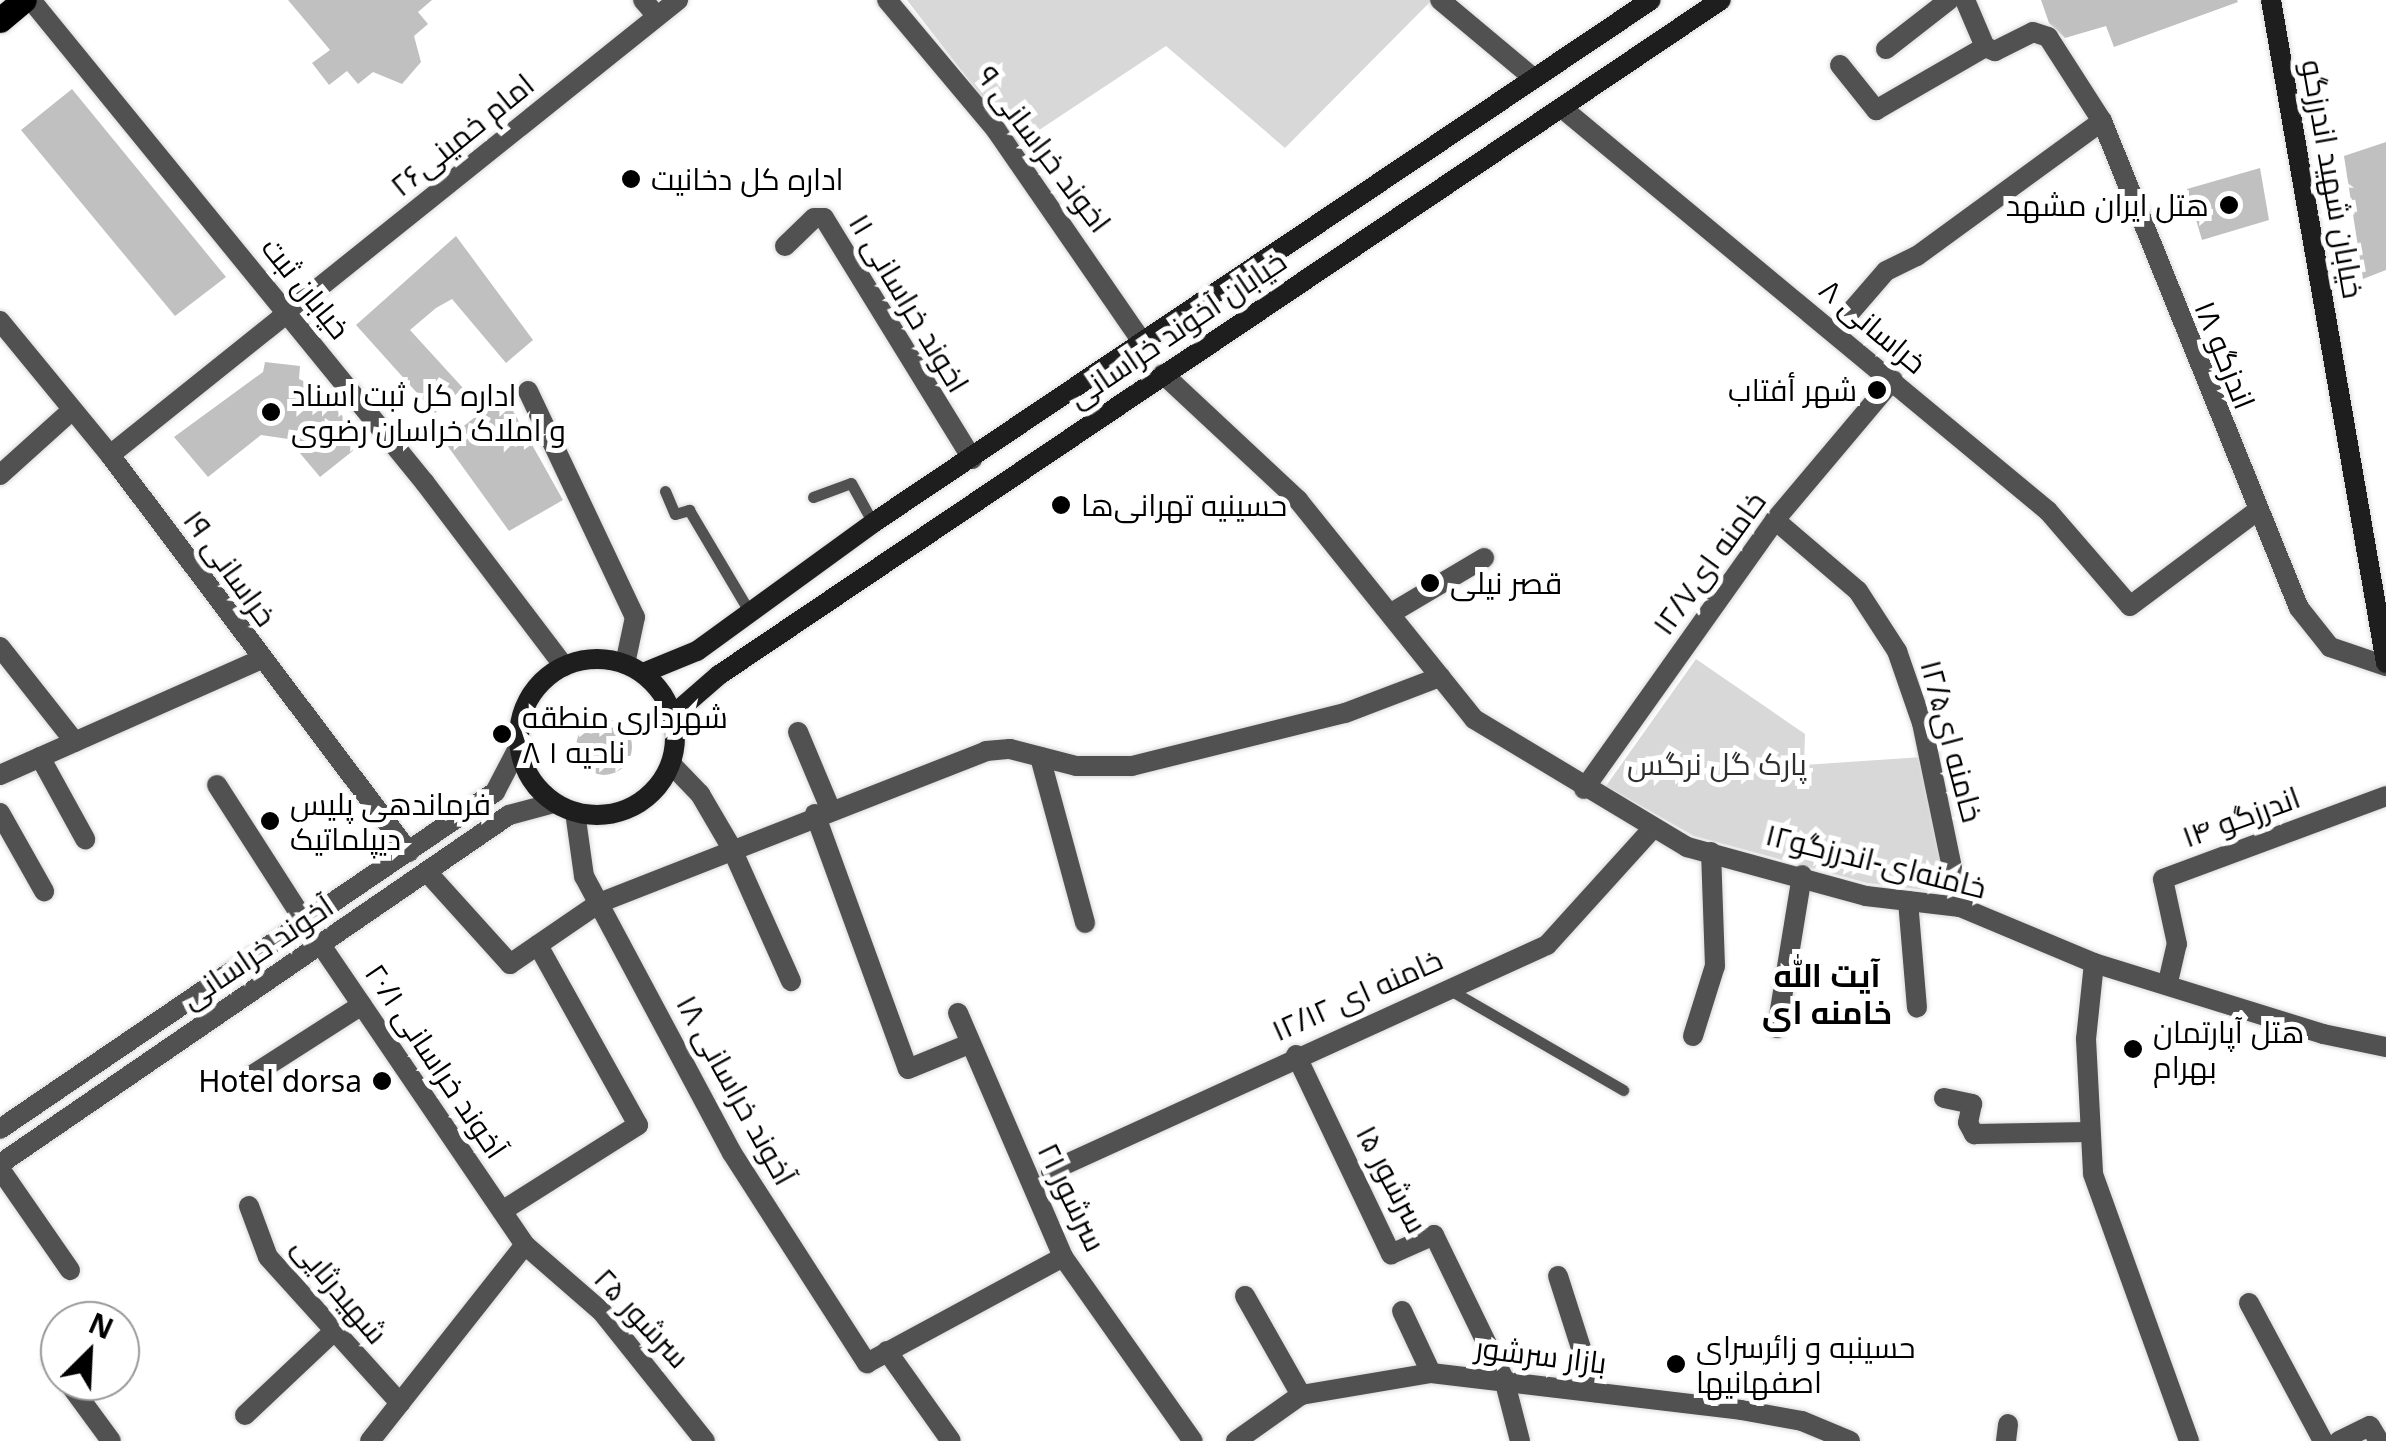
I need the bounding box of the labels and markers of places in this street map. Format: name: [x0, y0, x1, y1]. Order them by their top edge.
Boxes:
place label: اداره کل دخانیت: [651, 161, 844, 197]
marker: اداره کل دخانیت: [620, 168, 642, 190]
place label: هتل ایران مشهد: [2006, 187, 2209, 223]
marker: هتل ایران مشهد: [2218, 194, 2240, 216]
place label: شهر أفتاب: [1728, 372, 1857, 408]
place label: اداره کل ثبت اسناد و املاک خراسان رضوی: [291, 377, 566, 448]
marker: شهر أفتاب: [1866, 379, 1888, 401]
marker: اداره کل ثبت اسناد و املاک خراسان رضوی: [260, 401, 282, 423]
place label: حسینیه تهرانی‌ها: [1081, 487, 1287, 523]
marker: حسینیه تهرانی‌ها: [1050, 494, 1072, 516]
place label: قصر نیلی: [1450, 565, 1562, 601]
marker: قصر نیلی: [1419, 572, 1441, 594]
place label: شهرداری منطقه ۸ ناحیه ۱: [522, 699, 728, 770]
marker: شهرداری منطقه ۸ ناحیه ۱: [491, 723, 513, 745]
place label: فرماندهی پلیس دیپلماتیک: [290, 786, 491, 856]
marker: فرماندهی پلیس دیپلماتیک: [259, 810, 281, 832]
place label: هتل آپارتمان بهرام: [2153, 1014, 2304, 1084]
marker: هتل آپارتمان بهرام: [2122, 1038, 2144, 1060]
place label: Hotel dorsa: [198, 1063, 362, 1099]
marker: Hotel dorsa: [371, 1070, 393, 1092]
place label: حسینبه و زائرسرای اصفهانیها: [1696, 1329, 1915, 1400]
marker: حسینبه و زائرسرای اصفهانیها: [1665, 1353, 1687, 1375]

